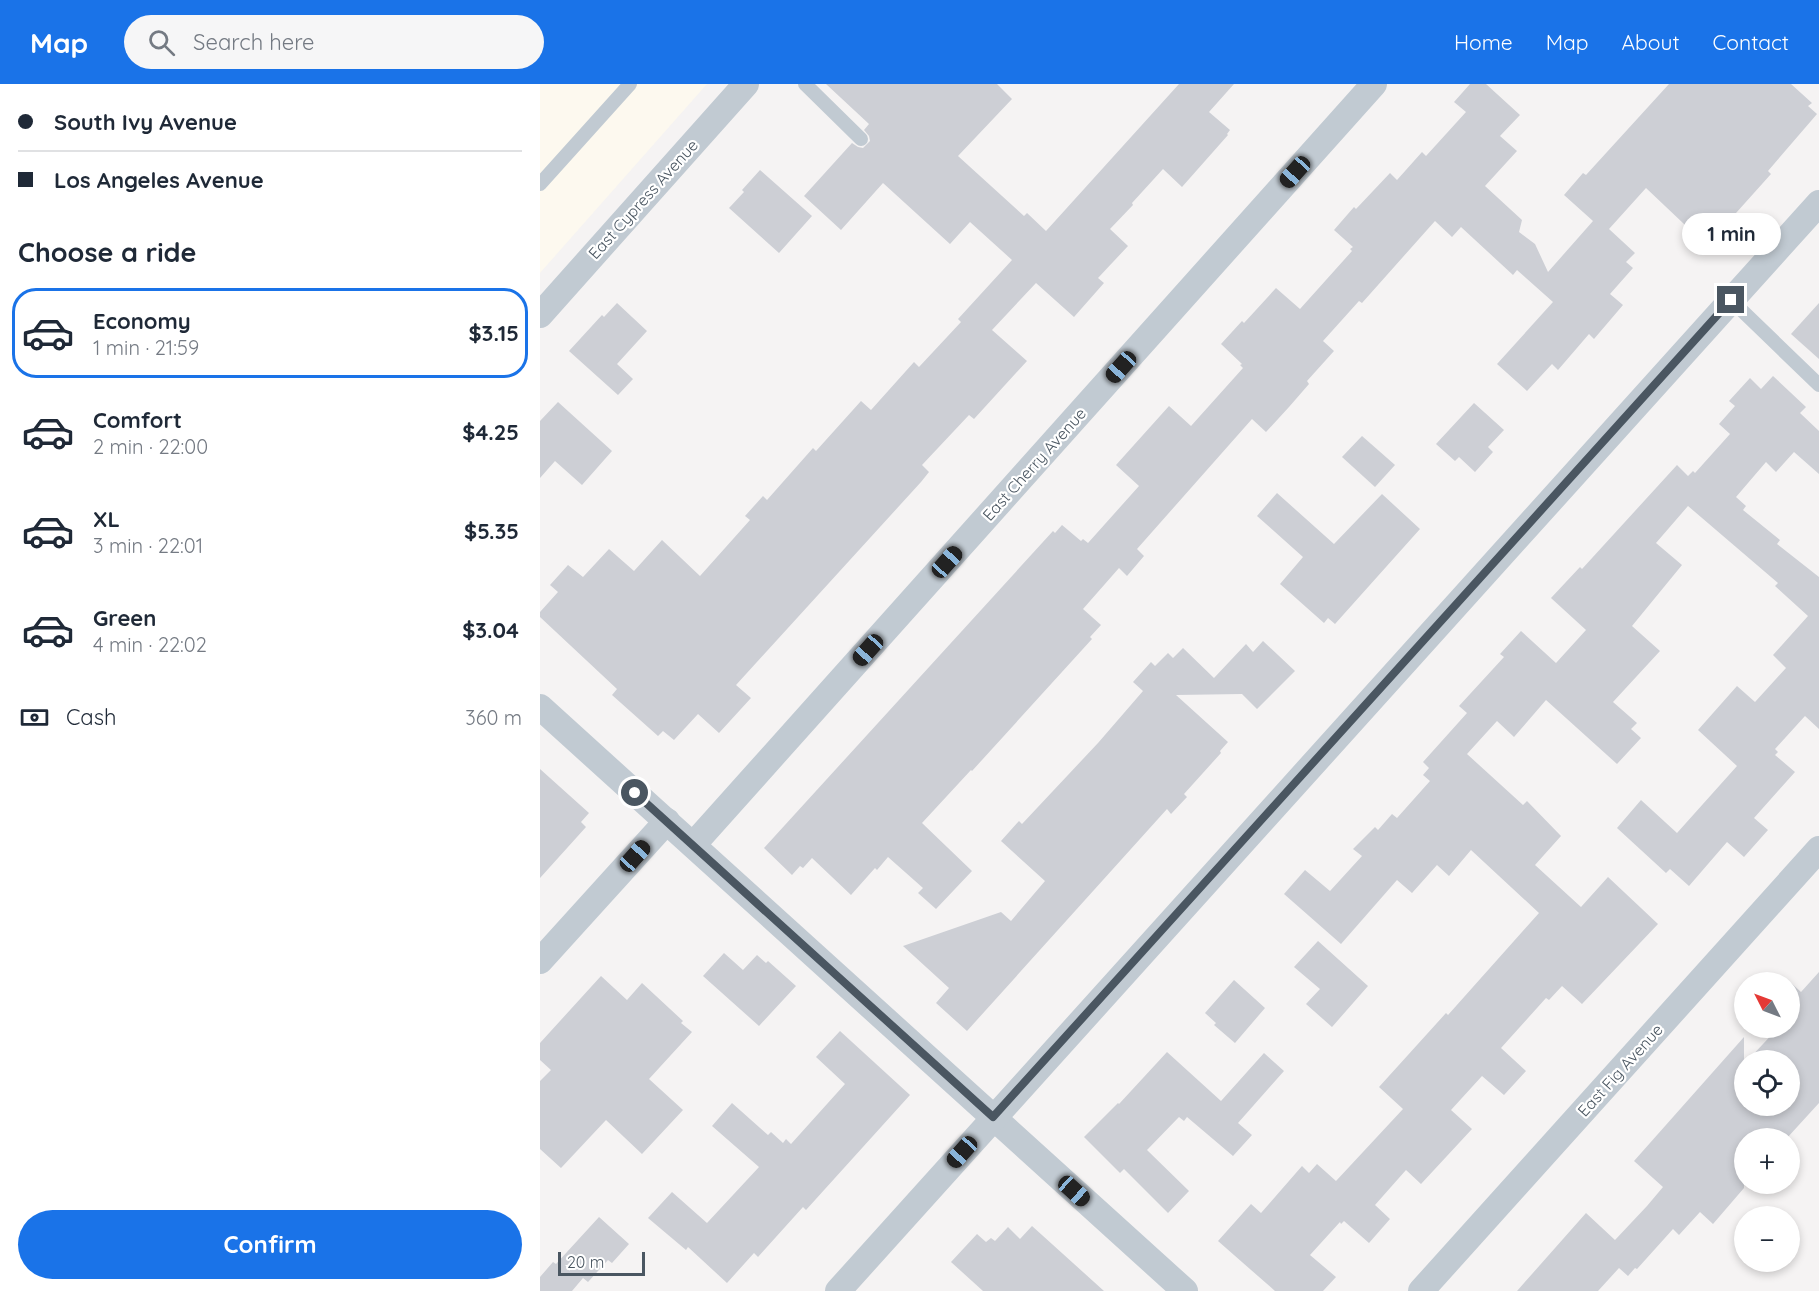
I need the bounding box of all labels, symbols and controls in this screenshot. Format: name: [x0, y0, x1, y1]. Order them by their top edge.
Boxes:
search box: [124, 15, 544, 69]
text: Map: [30, 25, 88, 60]
icon: search: [145, 26, 178, 59]
text: Search here: [193, 28, 315, 56]
text: Home: [1454, 29, 1513, 55]
text: Map: [1546, 29, 1589, 55]
text: About: [1622, 29, 1680, 55]
text: Contact: [1713, 29, 1789, 55]
text: South Ivy Avenue: [54, 108, 237, 136]
street label: East Cypress Avenue: [584, 135, 702, 263]
car: [1276, 153, 1314, 191]
text: Los Angeles Avenue: [54, 166, 264, 194]
callout: 1 min: [1682, 213, 1780, 255]
text: 1 min: [1707, 221, 1756, 246]
text: Choose a ride: [18, 235, 196, 269]
route end: [1717, 286, 1744, 313]
icon: car: [21, 306, 75, 360]
text: Economy: [93, 307, 191, 335]
text: $3.15: [468, 319, 519, 347]
text: 1 min · 21:59: [93, 335, 199, 360]
car: [1102, 348, 1140, 386]
street label: East Cherry Avenue: [978, 403, 1090, 525]
icon: car: [21, 405, 75, 459]
text: Comfort: [93, 406, 182, 434]
text: $4.25: [462, 418, 519, 446]
text: 2 min · 22:00: [93, 434, 208, 459]
icon: car: [21, 504, 75, 558]
text: XL: [93, 505, 120, 533]
text: $5.35: [464, 517, 519, 545]
text: 3 min · 22:01: [93, 533, 203, 558]
car: [928, 543, 966, 581]
icon: car: [21, 603, 75, 657]
text: Green: [93, 604, 156, 632]
text: $3.04: [462, 616, 519, 644]
car: [849, 631, 887, 669]
text: 4 min · 22:02: [93, 632, 207, 657]
icon: cash: [18, 701, 51, 734]
text: Cash: [66, 703, 117, 731]
text: 360 m: [465, 705, 522, 730]
route start: [621, 779, 648, 806]
car: [616, 837, 654, 875]
north arrow: [1734, 972, 1800, 1038]
map controls: [1734, 972, 1800, 1272]
street label: East Fig Avenue: [1573, 1020, 1667, 1120]
button: locate: [1734, 1050, 1800, 1116]
button: +: [1734, 1128, 1800, 1194]
car: [943, 1133, 981, 1171]
car: [1055, 1172, 1093, 1210]
button: −: [1734, 1206, 1800, 1272]
button: Confirm: [18, 1210, 522, 1279]
scale bar: [558, 1249, 645, 1276]
text: 20 m: [567, 1252, 604, 1272]

